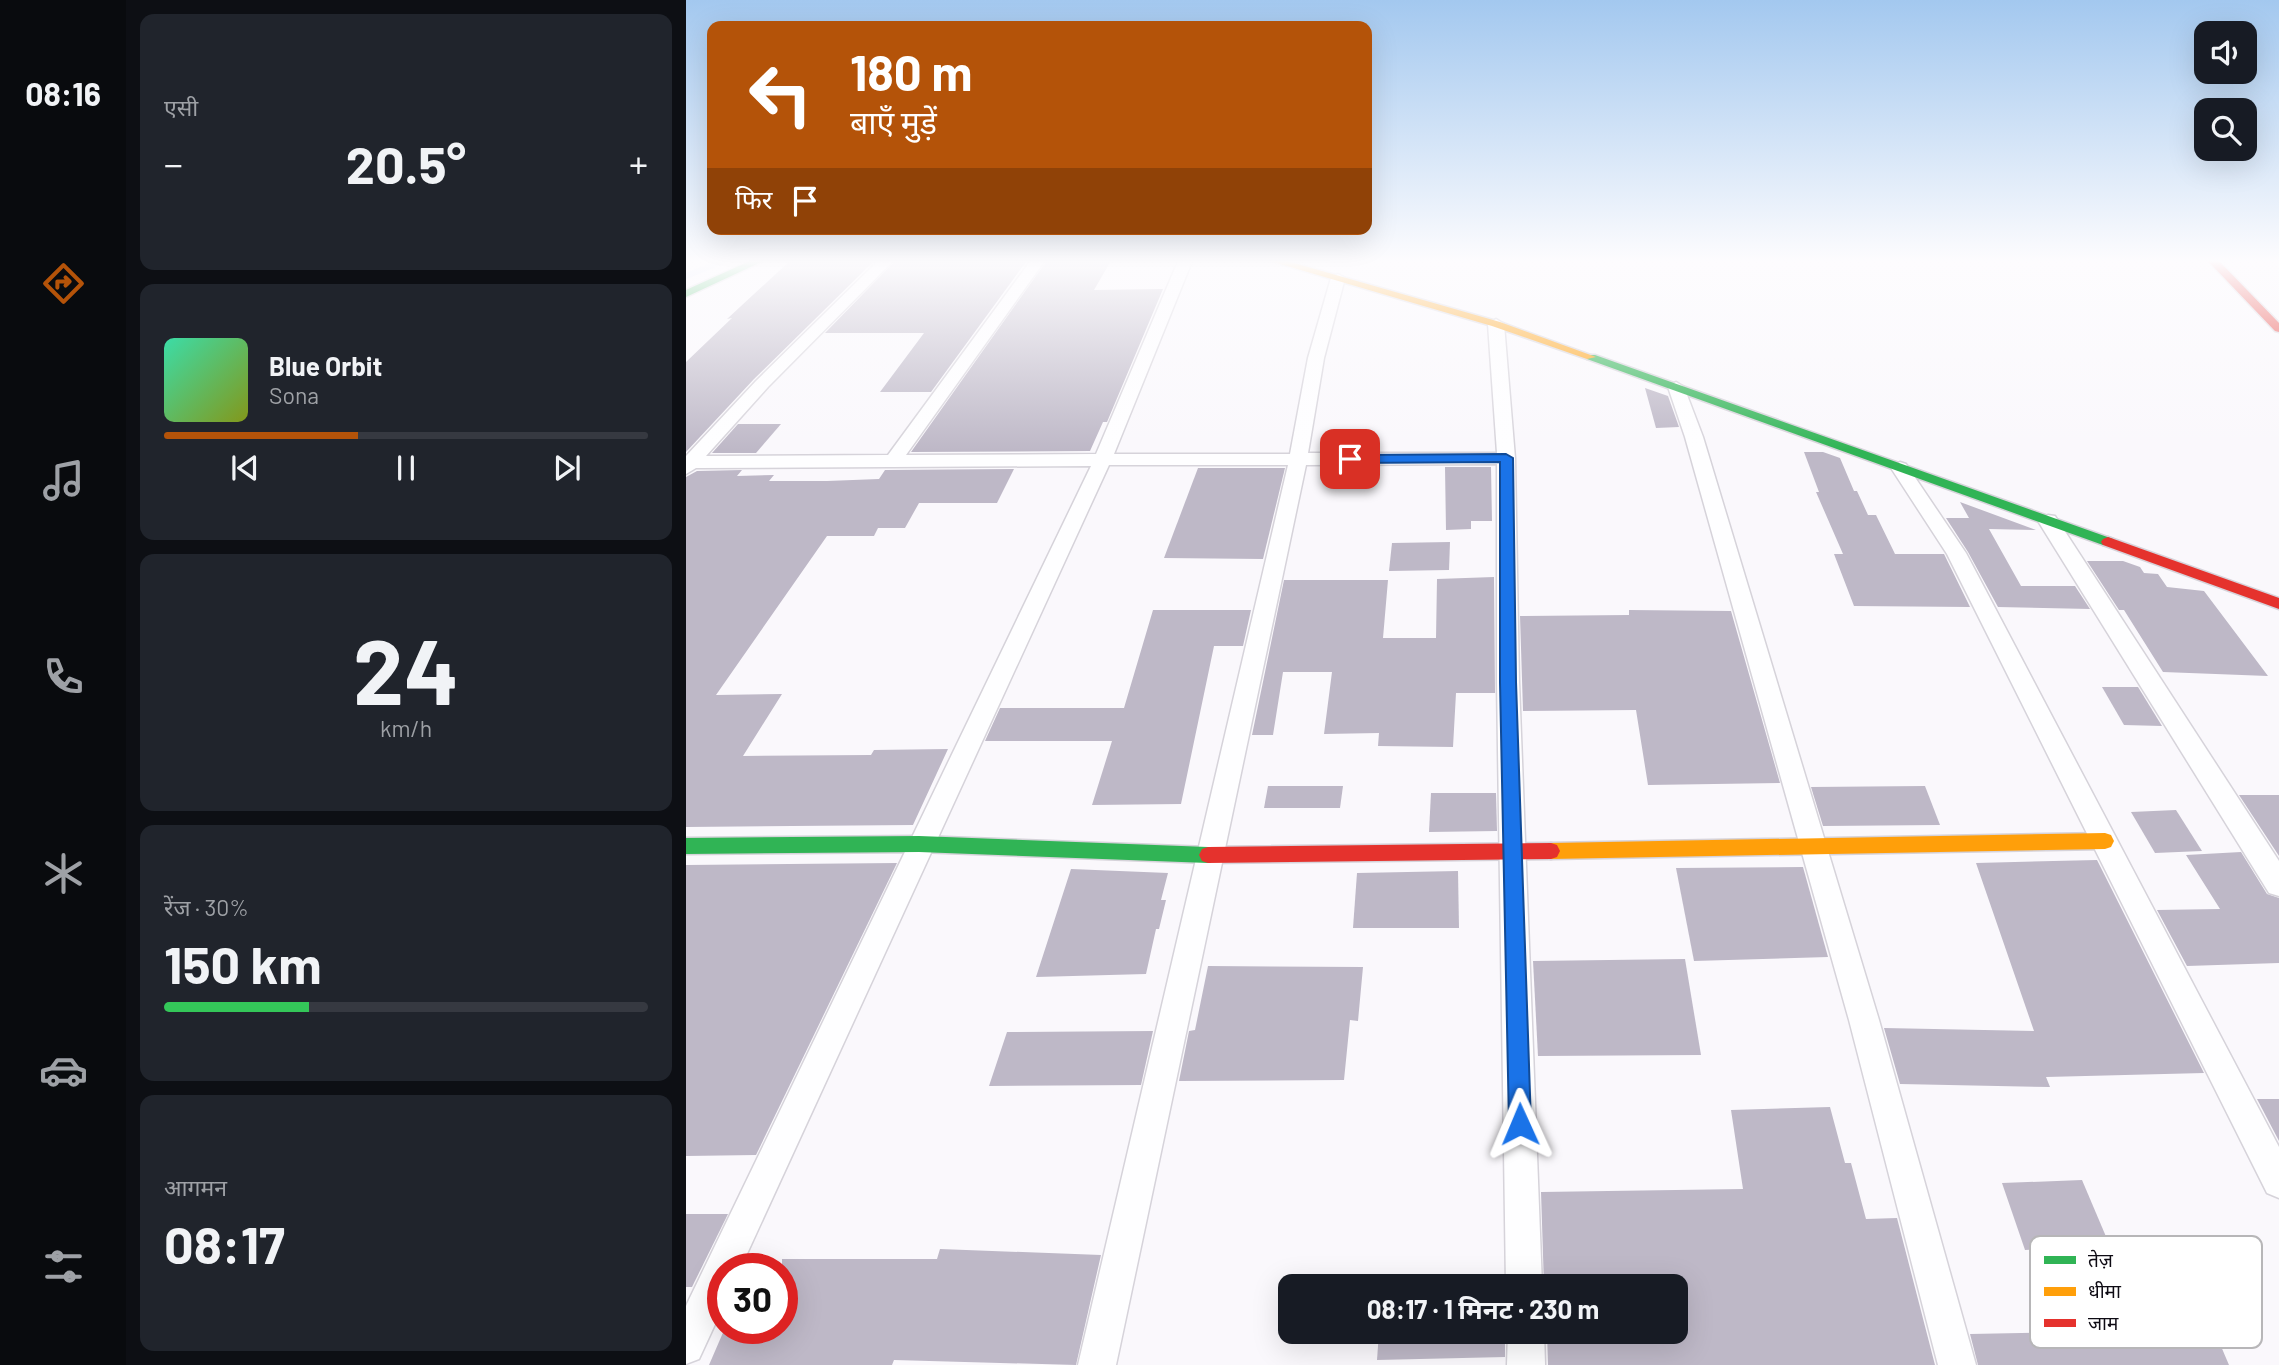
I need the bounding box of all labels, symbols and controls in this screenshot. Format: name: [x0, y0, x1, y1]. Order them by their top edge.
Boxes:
map controls: [2194, 21, 2257, 161]
button: sound: [2194, 21, 2257, 84]
text: 180 m: [850, 42, 973, 101]
icon: left: [735, 49, 826, 140]
text: 08:16: [25, 74, 101, 112]
text: एसी: [164, 93, 198, 121]
button: search: [2194, 98, 2257, 161]
text: बाएँ मुड़ें: [850, 102, 937, 140]
text: 20.5°: [346, 132, 466, 194]
text: −: [164, 140, 183, 186]
text: +: [629, 140, 648, 186]
icon: arrive: [786, 182, 824, 220]
text: फिर: [735, 183, 772, 214]
icon: directions: [39, 259, 88, 308]
text: Blue Orbit: [269, 350, 382, 381]
text: Sona: [269, 381, 319, 409]
pin: [1320, 429, 1380, 489]
icon: arrive: [1331, 440, 1369, 478]
icon: previous: [226, 449, 264, 487]
icon: pause: [387, 449, 425, 487]
icon: next: [548, 449, 586, 487]
icon: music: [39, 456, 88, 505]
text: 24: [353, 614, 459, 723]
icon: phone: [39, 652, 88, 701]
text: km/h: [380, 714, 432, 742]
icon: climate: [39, 849, 88, 898]
text: रेंज · 30%: [164, 893, 249, 921]
text: 150 km: [164, 932, 322, 994]
icon: car: [39, 1046, 88, 1095]
position arrow: [1483, 1087, 1557, 1161]
text: आगमन: [164, 1173, 227, 1201]
text: 08:17: [164, 1212, 285, 1274]
legend: [2030, 1236, 2262, 1348]
icon: filters: [39, 1242, 88, 1291]
text: तेज़: [2088, 1248, 2114, 1271]
speed limit sign: 30: [707, 1253, 798, 1344]
text: धीमा: [2088, 1279, 2122, 1302]
text: 08:17 · 1 मिनट · 230 m: [1367, 1293, 1599, 1324]
text: जाम: [2088, 1311, 2119, 1334]

